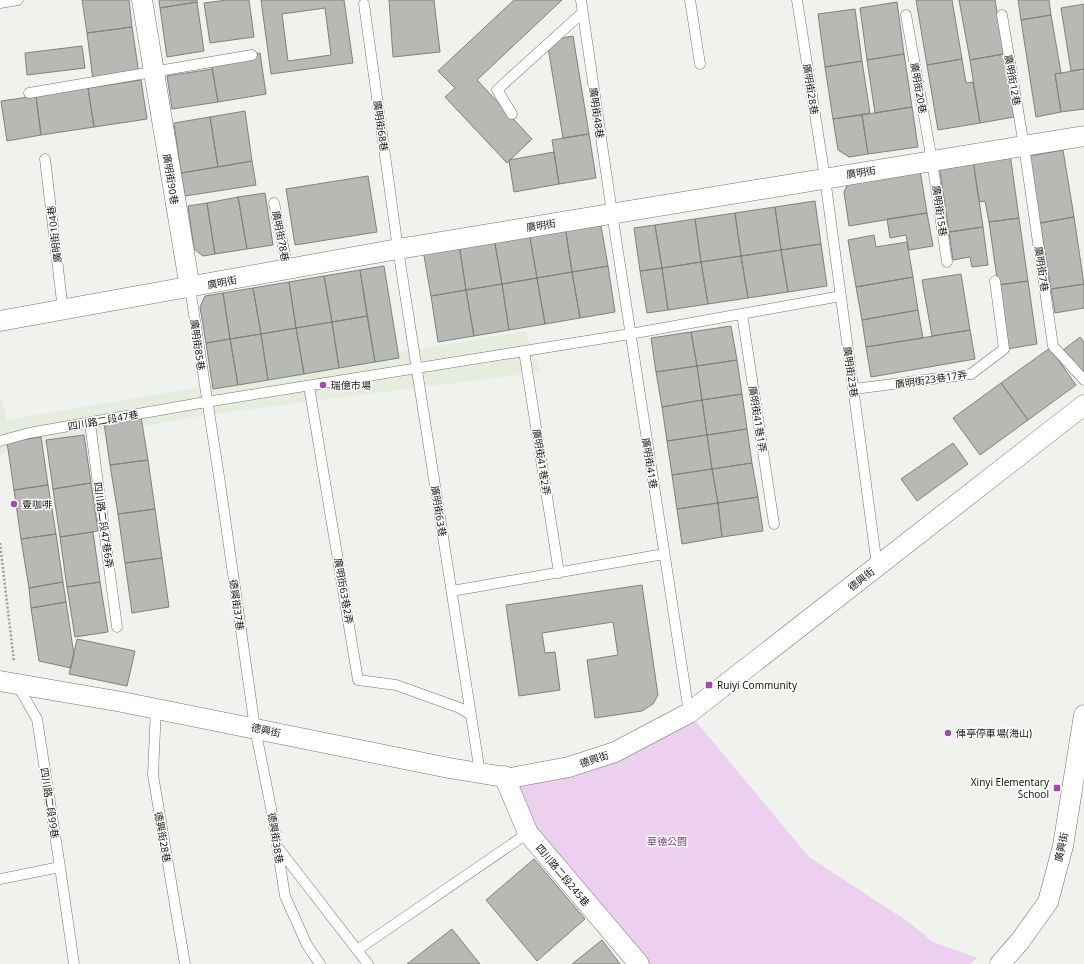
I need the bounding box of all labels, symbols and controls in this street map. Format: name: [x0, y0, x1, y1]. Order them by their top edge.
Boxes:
street label: 廣明街12巷: [1002, 53, 1024, 107]
street label: 廣明街20巷: [908, 61, 930, 115]
street label: 廣明街28巷: [800, 62, 822, 116]
street label: 廣明街48巷: [586, 87, 608, 139]
street label: 廣明街68巷: [370, 100, 392, 152]
street label: 廣明街90巷: [160, 152, 182, 206]
street label: 廣明街: [845, 163, 877, 181]
street label: 廣明街15巷: [929, 185, 951, 237]
street label: 廣明街104巷: [44, 205, 64, 263]
street label: 廣明街78巷: [269, 209, 293, 263]
street label: 廣明街: [525, 216, 557, 234]
street label: 廣明街7巷: [1032, 245, 1052, 293]
street label: 廣明街: [206, 272, 238, 292]
street label: 廣明街85巷: [187, 319, 209, 371]
street label: 廣明街23巷: [840, 346, 862, 398]
street label: 廣明街23巷17弄: [894, 367, 968, 391]
place label: 瑞億市場: [331, 378, 371, 392]
marker: 瑞億市場: [318, 380, 328, 390]
street label: 廣明街41巷1弄: [746, 385, 770, 453]
street label: 四川路二段47巷: [67, 407, 139, 433]
street label: 廣明街41巷2弄: [530, 428, 554, 496]
street label: 廣明街41巷: [639, 436, 661, 490]
street label: 四川路二段47巷6弄: [91, 481, 117, 569]
street label: 廣明街63巷: [428, 484, 450, 538]
place label: 壹咖啡: [22, 497, 52, 511]
marker: 壹咖啡: [9, 499, 19, 509]
street label: 廣明街63巷2弄: [331, 557, 357, 625]
street label: 德興街: [845, 564, 877, 594]
street label: 德興街37巷: [226, 579, 248, 631]
place label: Ruiyi Community: [717, 678, 798, 692]
marker: Ruiyi Community: [704, 680, 714, 690]
street label: 德興街: [250, 720, 282, 740]
place label: 俥亭停車場(海山): [955, 726, 1032, 740]
marker: 俥亭停車場(海山): [943, 728, 953, 738]
street label: 德興街: [578, 748, 610, 770]
street label: 四川路二段99巷: [37, 767, 63, 839]
place label: Xinyi Elementary School: [971, 775, 1050, 801]
marker: Xinyi Elementary School: [1052, 783, 1062, 793]
street label: 德興街28巷: [152, 810, 174, 864]
street label: 德興街38巷: [265, 811, 287, 865]
street label: 廣興街: [1051, 831, 1071, 863]
park label: 華德公園: [647, 834, 687, 848]
street label: 四川路二段245巷: [533, 841, 593, 909]

